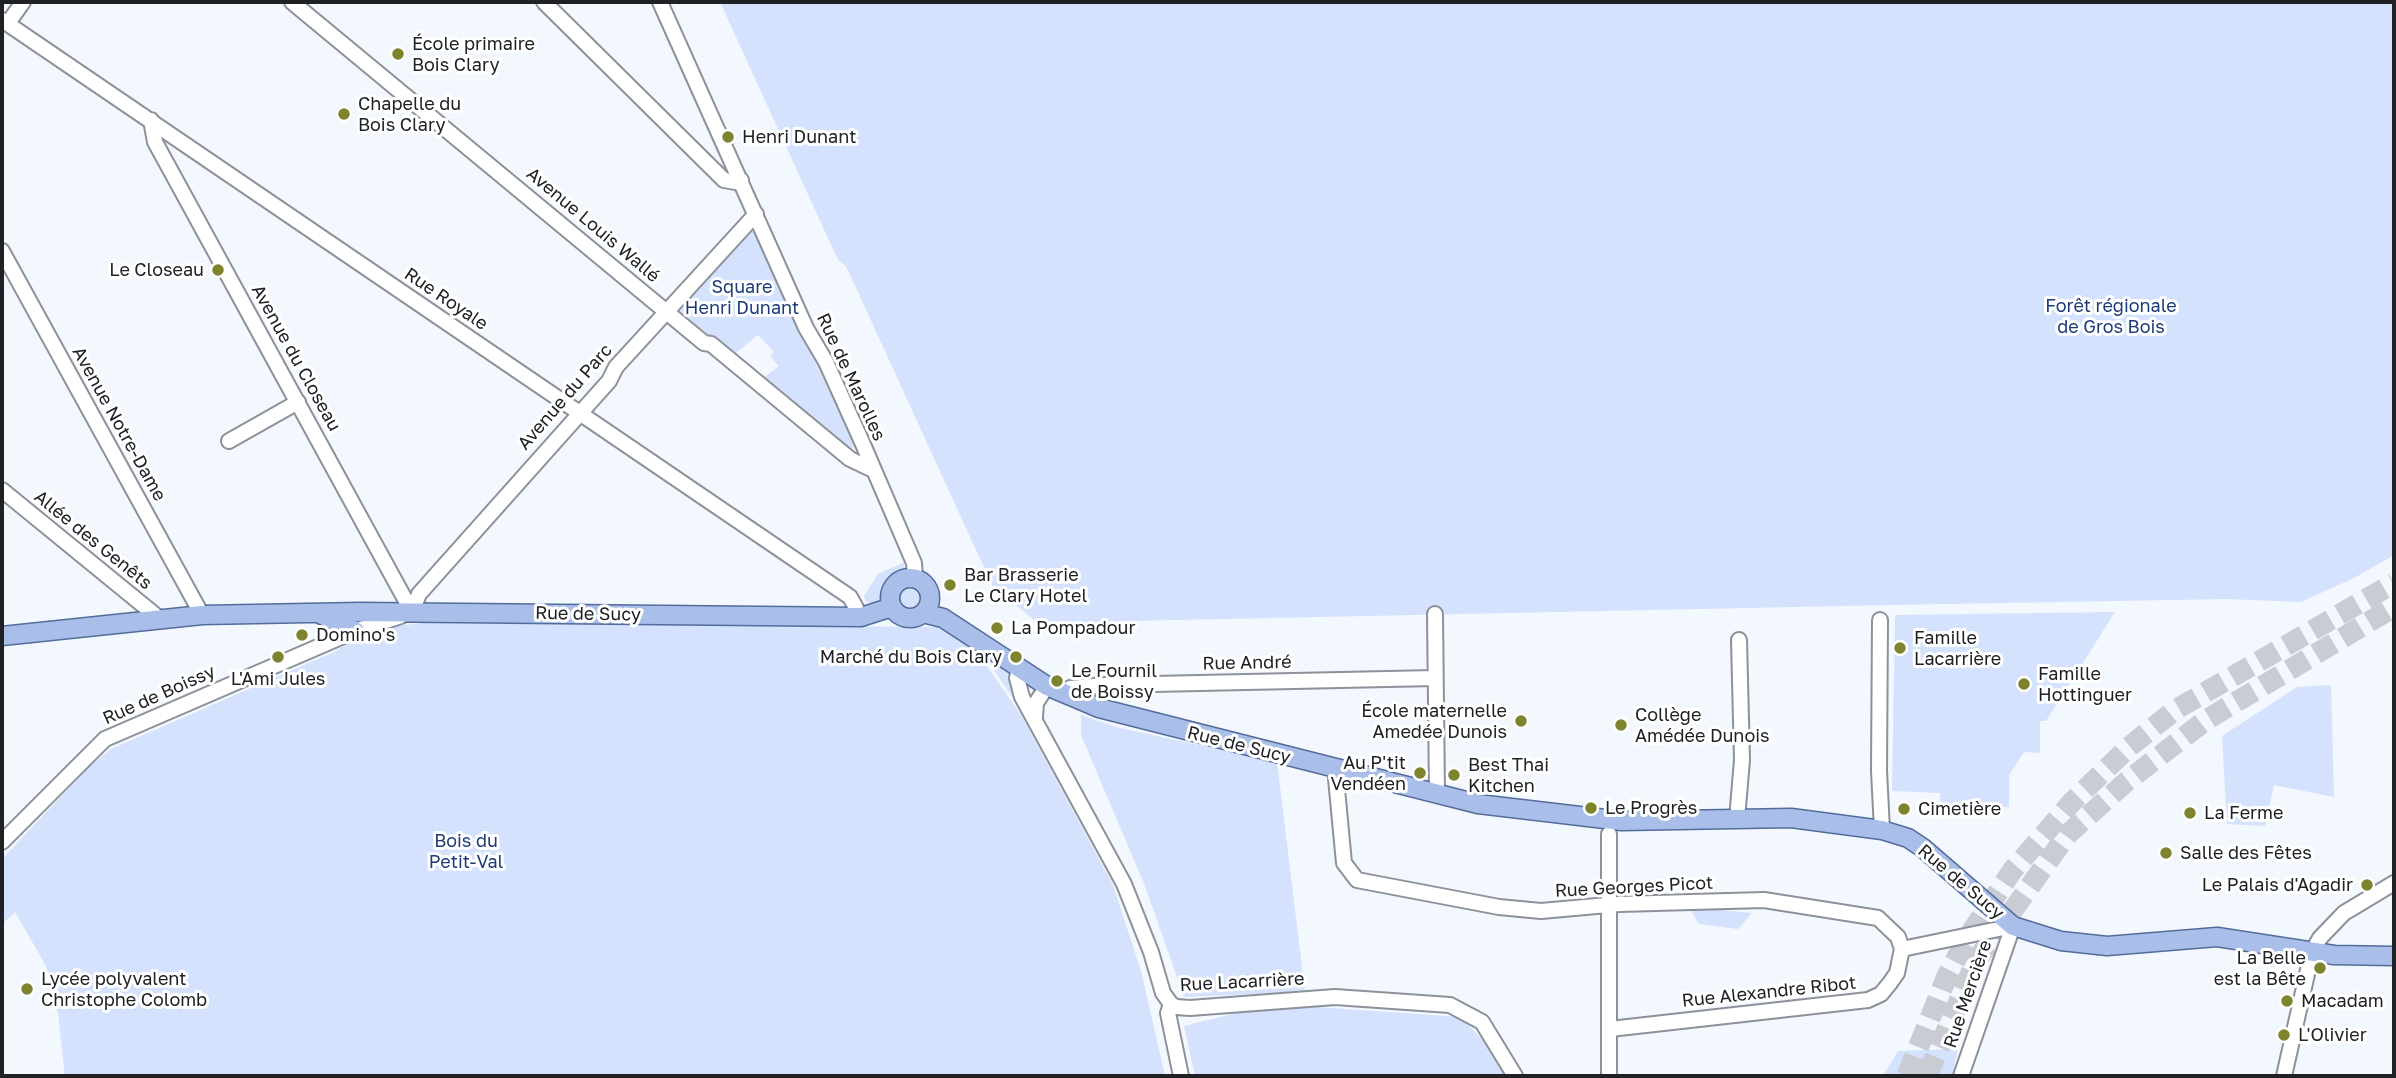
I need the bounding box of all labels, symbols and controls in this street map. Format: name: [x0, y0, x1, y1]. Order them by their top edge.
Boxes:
place label: École primaire Bois Clary: [412, 33, 535, 76]
marker: École primaire Bois Clary: [390, 46, 406, 62]
place label: Chapelle du Bois Clary: [358, 93, 461, 136]
marker: Chapelle du Bois Clary: [336, 106, 352, 122]
place label: Henri Dunant: [742, 126, 856, 148]
marker: Henri Dunant: [720, 129, 736, 145]
street label: Avenue Louis Wallé: [522, 163, 664, 287]
place label: Le Closeau: [109, 259, 204, 281]
marker: Le Closeau: [210, 262, 226, 278]
street label: Rue Royale: [400, 263, 492, 335]
park label: Square Henri Dunant: [685, 276, 799, 318]
street label: Avenue du Closeau: [247, 281, 345, 435]
park label: Forêt régionale de Gros Bois: [2045, 295, 2177, 338]
street label: Rue de Marolles: [812, 310, 890, 444]
street label: Avenue du Parc: [513, 340, 617, 454]
street label: Avenue Notre-Dame: [68, 343, 170, 505]
street label: Allée des Genêts: [30, 486, 156, 594]
place label: Bar Brasserie Le Clary Hotel: [964, 564, 1087, 606]
marker: Bar Brasserie Le Clary Hotel: [942, 577, 958, 593]
street label: Rue de Sucy: [535, 602, 641, 626]
place label: La Pompadour: [1011, 617, 1135, 639]
marker: La Pompadour: [989, 620, 1005, 636]
place label: Domino's: [316, 624, 395, 646]
marker: Domino's: [294, 627, 310, 643]
place label: Famille Lacarrière: [1914, 627, 2001, 670]
marker: Famille Lacarrière: [1892, 640, 1908, 656]
place label: Marché du Bois Clary: [820, 646, 1002, 668]
marker: L'Ami Jules: [270, 649, 286, 665]
marker: Marché du Bois Clary: [1008, 649, 1024, 665]
street label: Rue André: [1202, 651, 1292, 675]
place label: Le Fournil de Boissy: [1071, 660, 1157, 702]
street label: Rue de Boissy: [100, 661, 218, 729]
place label: Famille Hottinguer: [2038, 663, 2132, 706]
place label: L'Ami Jules: [231, 668, 325, 690]
marker: Le Fournil de Boissy: [1049, 673, 1065, 689]
marker: Famille Hottinguer: [2016, 676, 2032, 692]
place label: École maternelle Amedée Dunois: [1361, 700, 1507, 742]
place label: Collège Amédée Dunois: [1635, 704, 1770, 746]
marker: École maternelle Amedée Dunois: [1513, 713, 1529, 729]
marker: Collège Amédée Dunois: [1613, 717, 1629, 733]
street label: Rue de Sucy: [1185, 722, 1293, 768]
place label: Au P'tit Vendéen: [1330, 752, 1406, 794]
place label: Best Thai Kitchen: [1468, 754, 1549, 796]
marker: Au P'tit Vendéen: [1412, 765, 1428, 781]
marker: Best Thai Kitchen: [1446, 767, 1462, 783]
place label: Le Progrès: [1605, 797, 1697, 819]
place label: Cimetière: [1918, 798, 2001, 820]
marker: Le Progrès: [1583, 800, 1599, 816]
marker: Cimetière: [1896, 801, 1912, 817]
place label: La Ferme: [2204, 802, 2283, 824]
marker: La Ferme: [2182, 805, 2198, 821]
park label: Bois du Petit-Val: [429, 830, 503, 872]
street label: Rue de Sucy: [1914, 840, 2008, 924]
place label: Salle des Fêtes: [2180, 842, 2312, 864]
marker: Salle des Fêtes: [2158, 845, 2174, 861]
street label: Rue Georges Picot: [1554, 872, 1714, 902]
place label: Le Palais d'Agadir: [2202, 874, 2353, 896]
marker: Le Palais d'Agadir: [2359, 877, 2375, 893]
street label: Rue Mercière: [1939, 937, 1997, 1051]
place label: La Belle est la Bête: [2214, 947, 2306, 990]
marker: La Belle est la Bête: [2312, 960, 2328, 976]
place label: Lycée polyvalent Christophe Colomb: [41, 968, 207, 1010]
street label: Rue Lacarrière: [1179, 968, 1305, 996]
street label: Rue Alexandre Ribot: [1681, 972, 1857, 1012]
marker: Lycée polyvalent Christophe Colomb: [19, 981, 35, 997]
place label: Macadam: [2301, 990, 2384, 1012]
marker: Macadam: [2279, 993, 2295, 1009]
place label: L'Olivier: [2298, 1024, 2367, 1046]
marker: L'Olivier: [2276, 1027, 2292, 1043]

